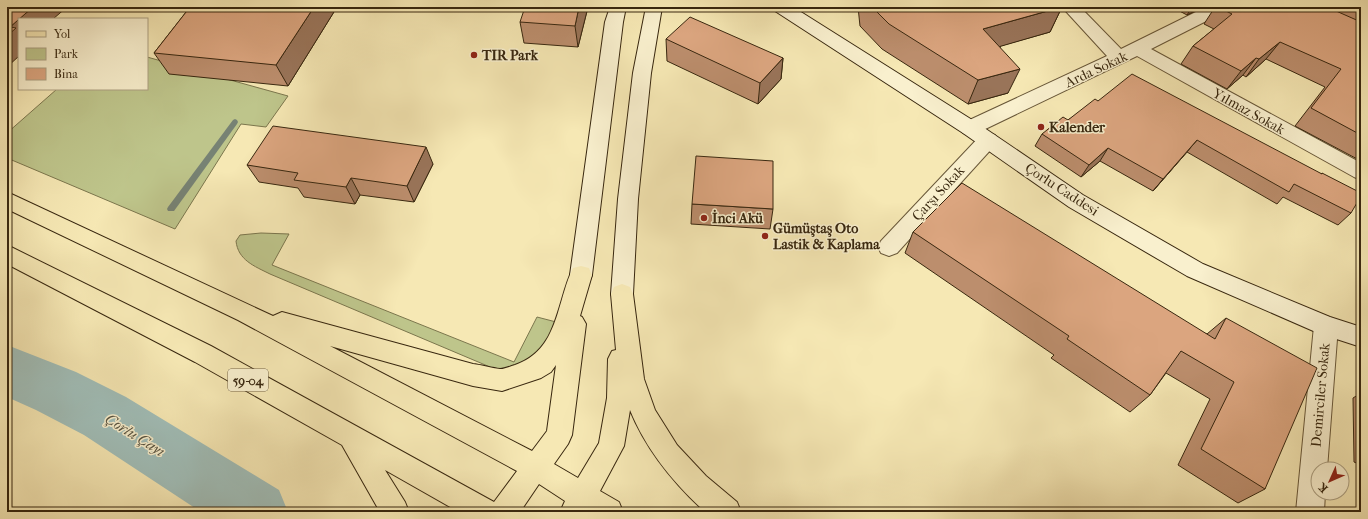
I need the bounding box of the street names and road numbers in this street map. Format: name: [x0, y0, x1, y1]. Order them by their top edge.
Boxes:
street label: Arda Sokak: [1061, 47, 1131, 92]
street label: Yılmaz Sokak: [1209, 84, 1289, 139]
street label: Çorlu Caddesi: [1022, 159, 1102, 220]
street label: Çarşı Sokak: [909, 162, 969, 224]
street label: Demirciler Sokak: [1307, 342, 1334, 448]
road number: 59-04: [228, 369, 268, 391]

